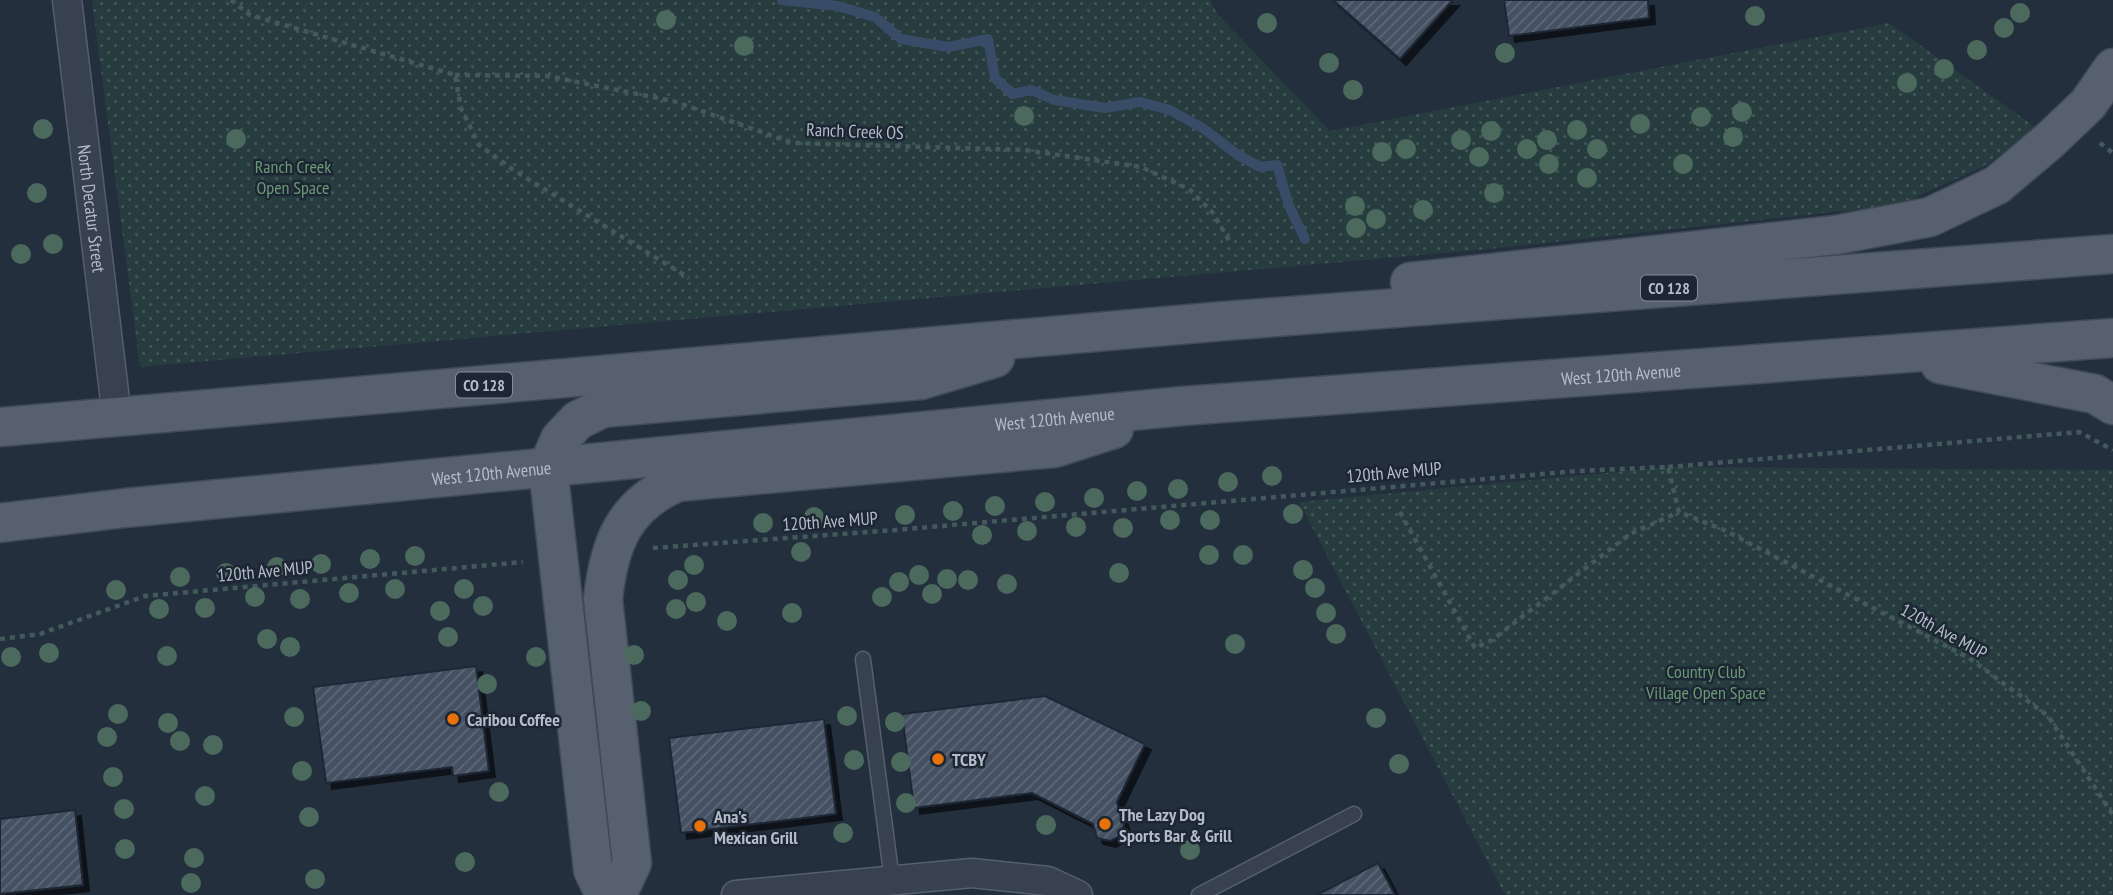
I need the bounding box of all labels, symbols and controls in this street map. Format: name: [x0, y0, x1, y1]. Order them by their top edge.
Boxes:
street label: Ranch Creek OS: [806, 118, 904, 144]
street label: North Decatur Street: [73, 143, 111, 274]
park label: Ranch Creek Open Space: [255, 155, 331, 199]
road number: CO 128: [1641, 276, 1697, 300]
street label: West 120th Avenue: [1560, 358, 1682, 390]
road number: CO 128: [456, 372, 512, 398]
street label: West 120th Avenue: [994, 401, 1116, 436]
street label: West 120th Avenue: [431, 455, 552, 490]
street label: 120th Ave MUP: [1345, 456, 1443, 488]
street label: 120th Ave MUP: [781, 506, 879, 536]
street label: 120th Ave MUP: [216, 555, 314, 587]
street label: 120th Ave MUP: [1897, 598, 1991, 664]
park label: Country Club Village Open Space: [1645, 660, 1766, 704]
place label: Caribou Coffee: [467, 708, 560, 731]
marker: Caribou Coffee: [445, 711, 461, 727]
place label: TCBY: [952, 748, 986, 771]
marker: TCBY: [930, 751, 946, 767]
place label: The Lazy Dog Sports Bar & Grill: [1119, 803, 1232, 847]
place label: Ana's Mexican Grill: [713, 805, 798, 849]
marker: The Lazy Dog Sports Bar & Grill: [1097, 816, 1113, 832]
marker: Ana's Mexican Grill: [692, 818, 708, 834]

